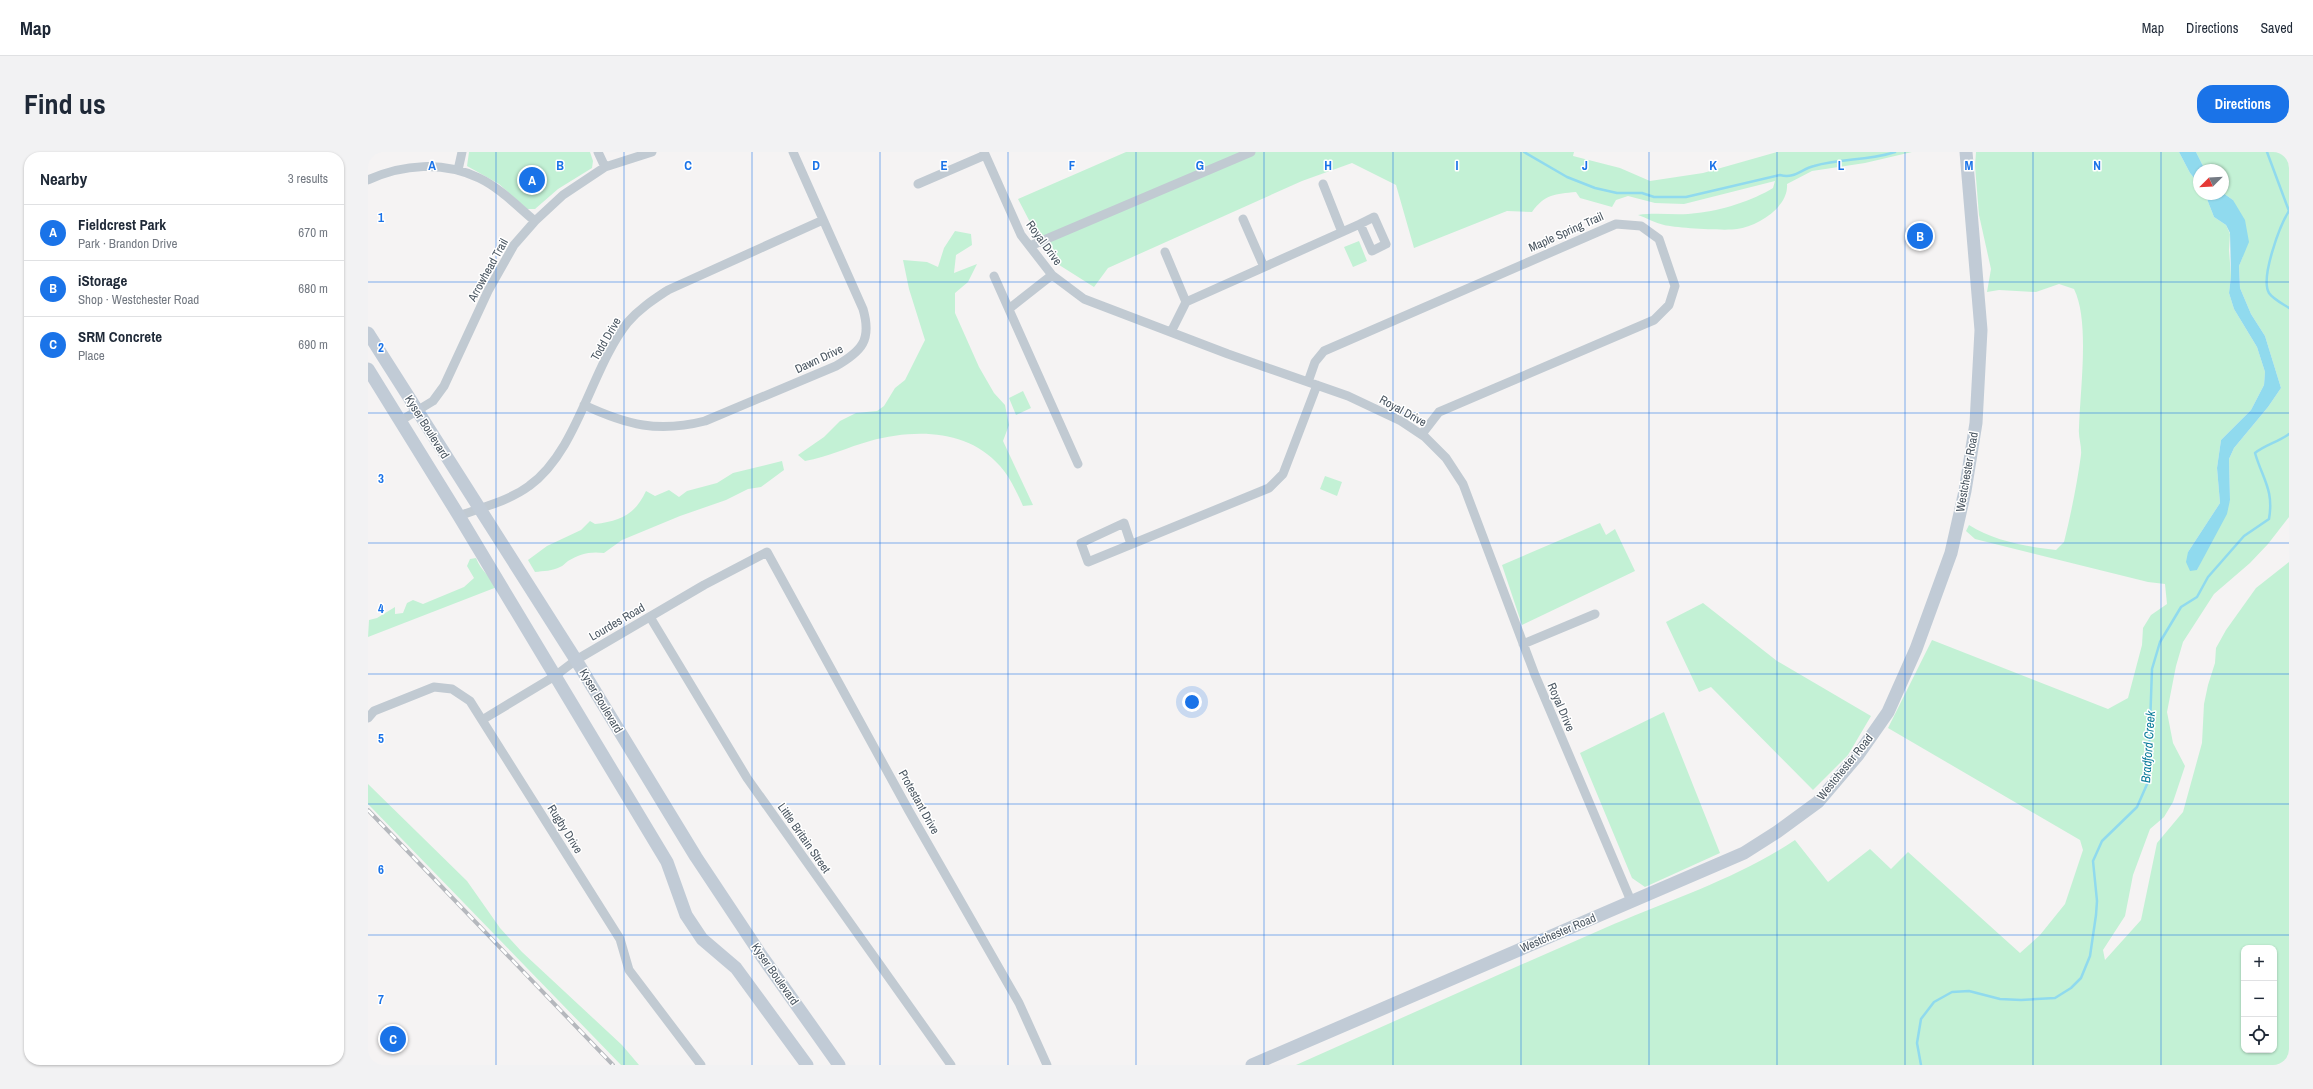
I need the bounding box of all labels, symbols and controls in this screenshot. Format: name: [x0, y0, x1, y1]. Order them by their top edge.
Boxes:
text: Map: [20, 15, 51, 41]
text: Map: [2142, 19, 2164, 37]
text: Directions: [2186, 19, 2238, 37]
text: Saved: [2260, 19, 2293, 37]
text: Find us: [24, 85, 106, 123]
button: Directions: [2197, 85, 2289, 123]
text: A: [428, 157, 436, 174]
text: B: [556, 157, 564, 174]
text: C: [684, 157, 692, 174]
text: D: [812, 157, 820, 174]
text: E: [940, 157, 948, 174]
text: F: [1069, 157, 1076, 174]
text: G: [1196, 157, 1204, 174]
text: H: [1324, 157, 1332, 174]
text: I: [1456, 157, 1459, 174]
text: J: [1582, 157, 1588, 174]
text: K: [1709, 157, 1717, 174]
text: L: [1838, 157, 1845, 174]
text: M: [1965, 157, 1974, 174]
text: N: [2093, 157, 2101, 174]
north arrow: [2193, 164, 2229, 200]
pin: A: [519, 165, 545, 195]
text: Nearby: [40, 167, 87, 190]
text: 3 results: [288, 170, 328, 187]
street label: Maple Spring Trail: [1526, 208, 1606, 256]
text: 1: [378, 209, 384, 226]
text: Fieldcrest Park: [78, 214, 166, 235]
street label: Royal Drive: [1022, 218, 1066, 268]
pin: B: [1907, 221, 1933, 251]
text: A: [49, 224, 57, 241]
text: 670 m: [298, 224, 328, 241]
text: Park · Brandon Drive: [78, 235, 178, 252]
street label: Arrowhead Trail: [464, 236, 512, 305]
text: iStorage: [78, 270, 127, 291]
text: B: [49, 280, 57, 297]
text: 680 m: [298, 280, 328, 297]
text: Shop · Westchester Road: [78, 291, 199, 308]
street label: Todd Drive: [587, 314, 625, 364]
text: SRM Concrete: [78, 326, 162, 347]
text: C: [49, 336, 57, 353]
text: 690 m: [298, 336, 328, 353]
text: 2: [378, 339, 384, 356]
street label: Dawn Drive: [792, 341, 846, 377]
text: Place: [78, 347, 105, 364]
street label: Kyser Boulevard: [401, 392, 453, 462]
street label: Royal Drive: [1377, 392, 1429, 430]
street label: Westchester Road: [1952, 431, 1982, 513]
text: 3: [378, 470, 384, 487]
text: 4: [378, 600, 384, 617]
street label: Lourdes Road: [586, 600, 648, 644]
street label: Kyser Boulevard: [576, 666, 626, 736]
street label: Royal Drive: [1544, 680, 1578, 734]
your location: [1182, 692, 1202, 712]
water label: Bradford Creek: [2137, 710, 2159, 784]
text: 5: [378, 730, 384, 747]
street label: Westchester Road: [1813, 731, 1877, 803]
street label: Protestant Drive: [895, 767, 943, 837]
street label: Little Britain Street: [774, 800, 834, 876]
street label: Rugby Drive: [544, 802, 586, 856]
text: 6: [378, 861, 384, 878]
street label: Westchester Road: [1518, 910, 1598, 956]
street label: Kyser Boulevard: [748, 940, 802, 1008]
map controls: [2241, 945, 2277, 1053]
button: +: [2241, 945, 2277, 981]
button: −: [2241, 981, 2277, 1017]
text: 7: [378, 991, 384, 1008]
button: locate: [2241, 1017, 2277, 1053]
pin: C: [380, 1024, 406, 1054]

